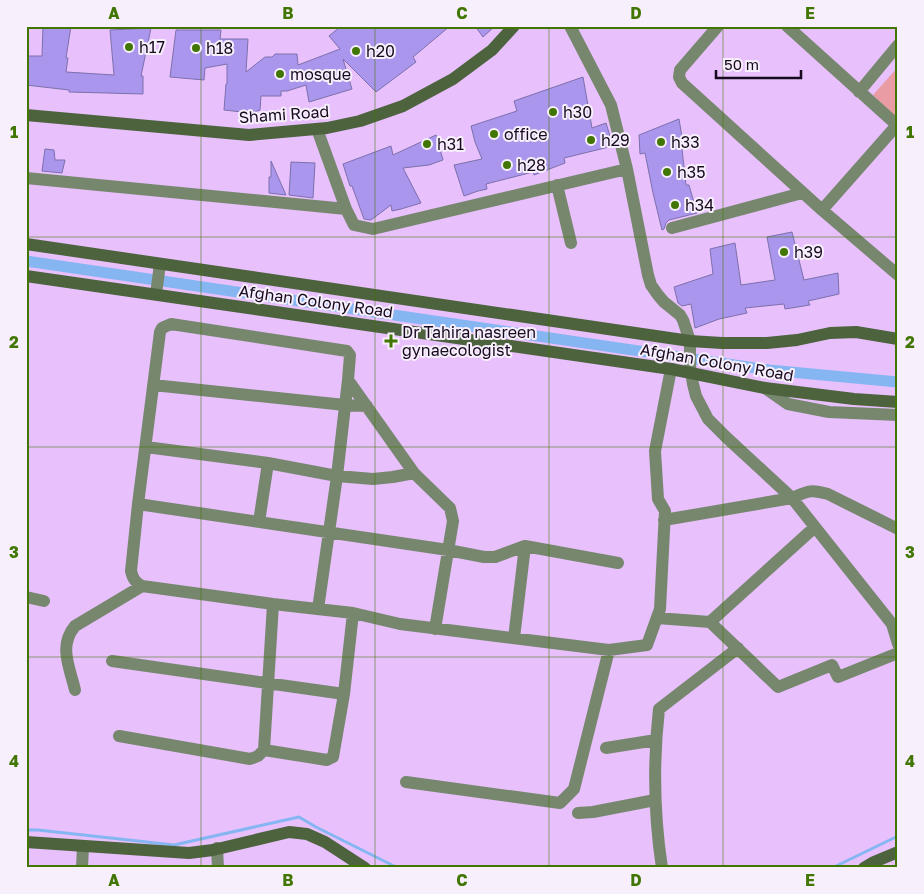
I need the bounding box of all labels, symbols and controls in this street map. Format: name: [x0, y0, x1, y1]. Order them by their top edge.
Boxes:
text: A: [108, 3, 120, 23]
text: B: [282, 3, 294, 23]
text: C: [456, 3, 468, 23]
text: D: [630, 3, 642, 23]
text: E: [805, 3, 815, 23]
place label: h17: [139, 37, 165, 57]
place label: h18: [206, 38, 233, 58]
marker: h17: [123, 41, 135, 53]
place label: h20: [366, 41, 395, 61]
marker: h18: [190, 42, 202, 54]
marker: h20: [350, 45, 362, 57]
scale bar: [716, 48, 802, 80]
text: 50 m: [724, 55, 759, 73]
place label: mosque: [290, 64, 351, 84]
marker: mosque: [274, 68, 286, 80]
street label: Shami Road: [238, 101, 330, 127]
place label: h30: [563, 102, 592, 122]
marker: h30: [547, 106, 559, 118]
text: 1: [10, 122, 18, 142]
text: 1: [906, 122, 914, 142]
place label: office: [504, 124, 548, 144]
marker: office: [488, 128, 500, 140]
place label: h29: [601, 130, 630, 150]
place label: h33: [671, 132, 700, 152]
place label: h31: [437, 134, 464, 154]
marker: h29: [585, 134, 597, 146]
marker: h33: [655, 136, 667, 148]
marker: h31: [421, 138, 433, 150]
place label: h28: [517, 155, 546, 175]
marker: h28: [501, 159, 513, 171]
place label: h35: [677, 162, 705, 182]
marker: h35: [661, 166, 673, 178]
place label: h34: [685, 195, 714, 215]
marker: h34: [669, 199, 681, 211]
place label: h39: [794, 242, 823, 262]
marker: h39: [778, 246, 790, 258]
street label: Afghan Colony Road: [238, 280, 394, 322]
place label: Dr Tahira nasreen gynaecologist: [402, 322, 536, 360]
text: 2: [9, 332, 19, 352]
text: 2: [905, 332, 915, 352]
marker: Dr Tahira nasreen gynaecologist: [384, 334, 398, 348]
street label: Afghan Colony Road: [639, 339, 795, 385]
text: 3: [9, 542, 19, 562]
text: 3: [905, 542, 915, 562]
text: 4: [9, 751, 19, 771]
text: 4: [905, 751, 915, 771]
text: A: [108, 870, 120, 890]
text: B: [282, 870, 294, 890]
text: C: [456, 870, 468, 890]
text: D: [630, 870, 642, 890]
text: E: [805, 870, 815, 890]

